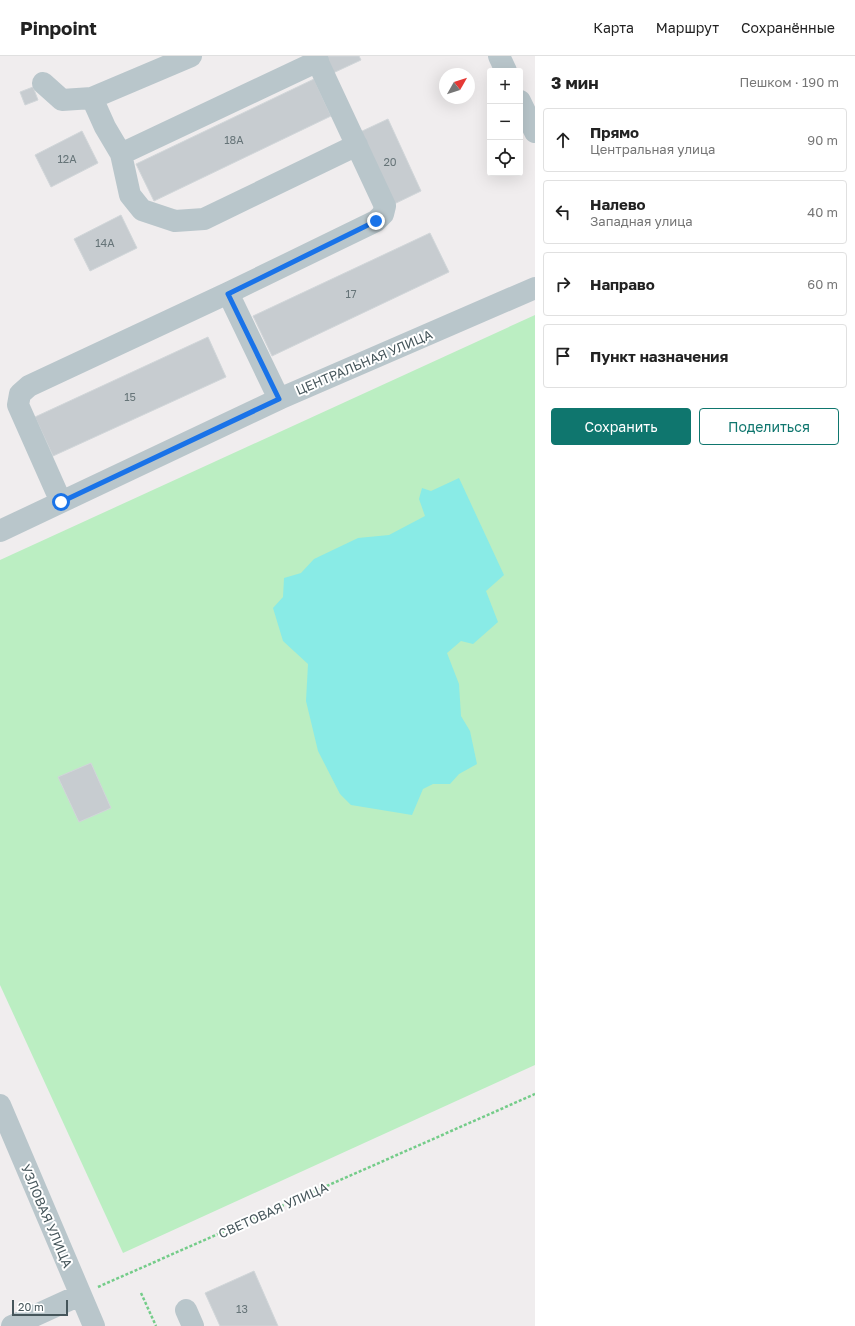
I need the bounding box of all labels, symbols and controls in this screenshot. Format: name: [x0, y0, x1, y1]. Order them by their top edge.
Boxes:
text: Pinpoint: [20, 16, 97, 39]
text: Карта: [593, 19, 634, 36]
text: Маршрут: [656, 19, 719, 36]
text: Сохранённые: [741, 19, 835, 36]
north arrow: [439, 68, 475, 104]
map controls: [487, 68, 523, 176]
button: +: [487, 68, 523, 104]
text: 3 мин: [551, 72, 599, 93]
text: Пешком · 190 m: [739, 74, 839, 90]
button: −: [487, 104, 523, 140]
text: Прямо: [590, 123, 639, 141]
icon: ahead: [552, 129, 574, 151]
text: 90 m: [807, 132, 838, 148]
house number: 18А: [224, 133, 244, 146]
button: locate: [487, 140, 523, 176]
text: Центральная улица: [590, 141, 715, 157]
house number: 12А: [57, 152, 77, 165]
house number: 20: [383, 155, 397, 168]
text: Налево: [590, 195, 646, 213]
icon: left: [552, 201, 574, 223]
text: 40 m: [807, 204, 838, 220]
route end: [367, 212, 385, 230]
text: Западная улица: [590, 213, 693, 229]
house number: 14А: [95, 236, 115, 249]
icon: right: [552, 273, 574, 295]
text: Направо: [590, 275, 655, 293]
text: 60 m: [807, 276, 838, 292]
house number: 17: [345, 287, 357, 300]
street label: ЦЕНТРАЛЬНАЯ УЛИЦА: [293, 326, 435, 398]
icon: arrive: [552, 345, 574, 367]
text: Пункт назначения: [590, 347, 728, 365]
house number: 15: [124, 390, 136, 403]
button: Сохранить: [551, 408, 691, 445]
button: Поделиться: [699, 408, 839, 445]
route start: [52, 493, 70, 511]
street label: УЗЛОВАЯ УЛИЦА: [18, 1162, 76, 1270]
street label: СВЕТОВАЯ УЛИЦА: [216, 1178, 331, 1241]
scale bar: [12, 1298, 68, 1317]
text: 20 m: [18, 1300, 44, 1313]
house number: 13: [236, 1302, 248, 1315]

